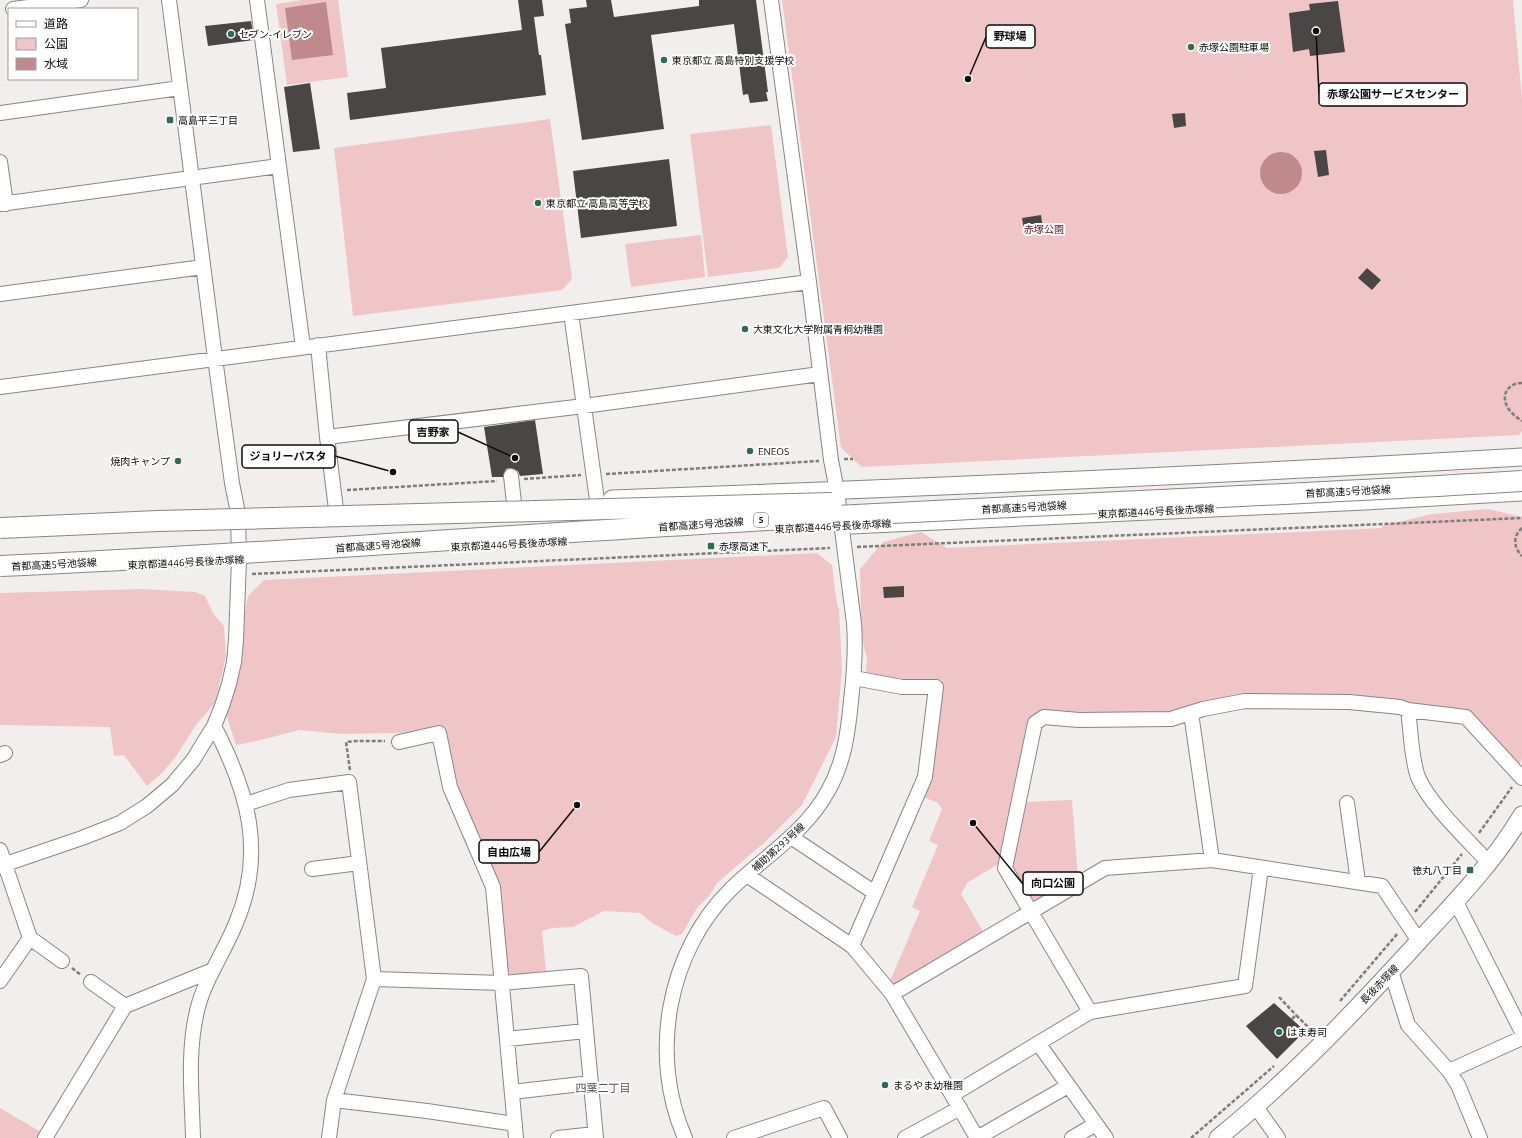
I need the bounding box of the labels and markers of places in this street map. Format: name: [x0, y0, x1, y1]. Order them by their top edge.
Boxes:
callout: 野球場: [986, 25, 1035, 48]
marker: セブン-イレブン: [226, 29, 236, 39]
place label: セブン-イレブン: [239, 29, 312, 40]
marker: 赤塚公園駐車場: [1186, 42, 1196, 52]
place label: 赤塚公園駐車場: [1199, 42, 1269, 53]
marker: 東京都立 高島特別支援学校: [659, 55, 669, 65]
place label: 東京都立 高島特別支援学校: [672, 55, 794, 66]
callout: 赤塚公園サービスセンター: [1319, 83, 1467, 106]
marker: 高島平三丁目: [165, 115, 175, 125]
place label: 高島平三丁目: [178, 115, 238, 126]
marker: 東京都立 高島高等学校: [533, 198, 543, 208]
place label: 東京都立 高島高等学校: [546, 198, 648, 209]
marker: 大東文化大学附属青桐幼稚園: [740, 324, 750, 334]
place label: 大東文化大学附属青桐幼稚園: [753, 324, 883, 335]
callout: 吉野家: [409, 420, 458, 443]
callout: ジョリーパスタ: [242, 445, 335, 468]
marker: ENEOS: [745, 446, 755, 456]
place label: ENEOS: [758, 446, 789, 457]
place label: 焼肉キャンプ: [110, 456, 170, 467]
marker: 焼肉キャンプ: [173, 456, 183, 466]
marker: 赤塚高速下: [706, 541, 716, 551]
place label: 赤塚高速下: [719, 541, 769, 552]
callout: 自由広場: [479, 840, 539, 863]
place label: 徳丸八丁目: [1412, 865, 1462, 876]
marker: 徳丸八丁目: [1465, 865, 1475, 875]
callout: 向口公園: [1023, 872, 1083, 895]
marker: はま寿司: [1274, 1027, 1284, 1037]
place label: はま寿司: [1287, 1027, 1327, 1038]
marker: まるやま幼稚園: [880, 1080, 890, 1090]
place label: まるやま幼稚園: [893, 1080, 963, 1091]

